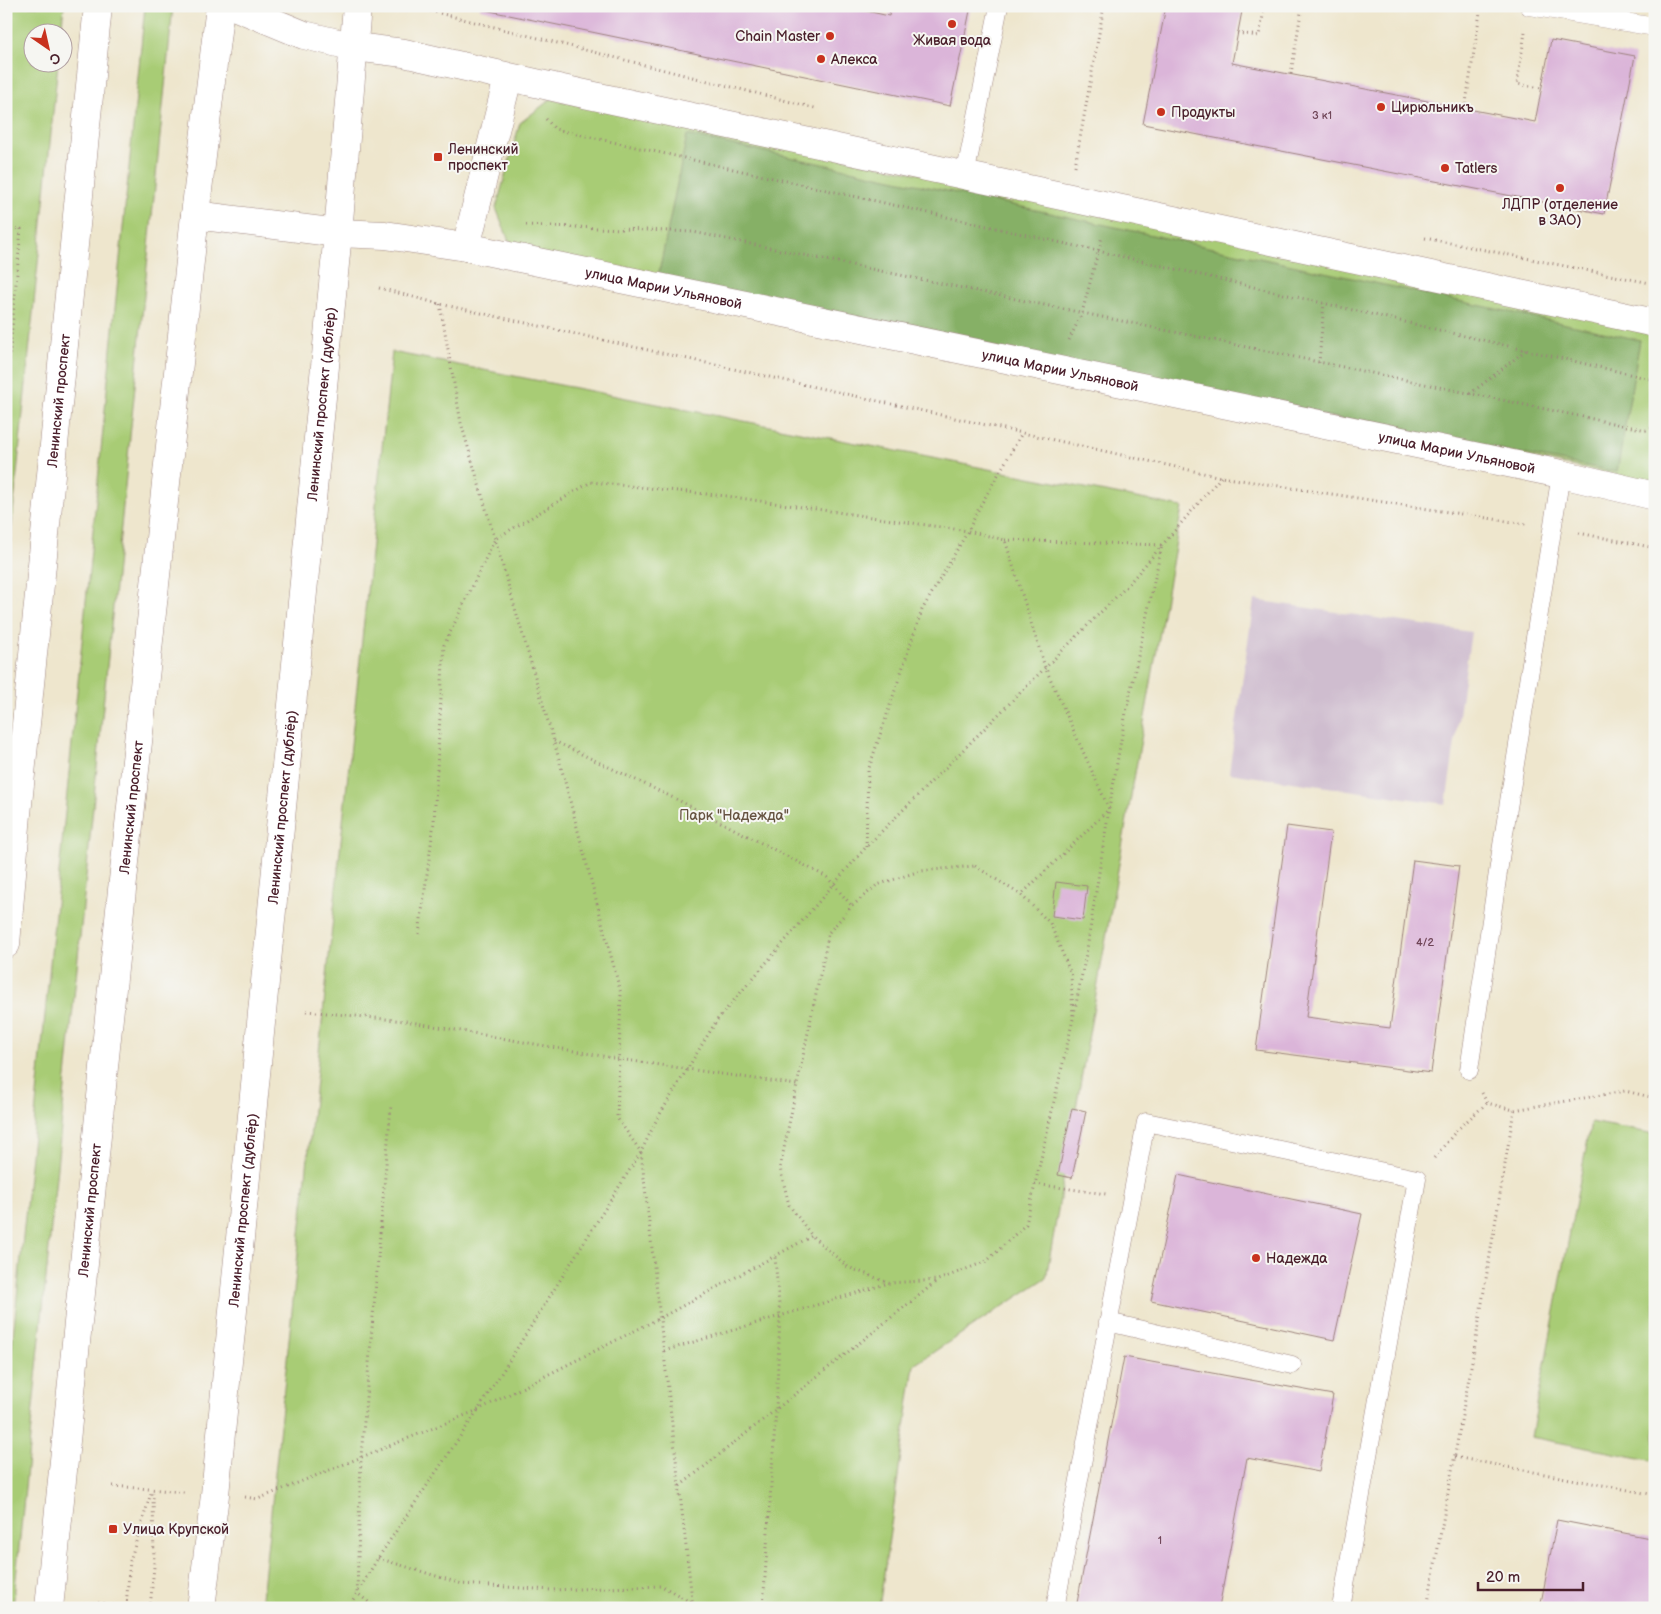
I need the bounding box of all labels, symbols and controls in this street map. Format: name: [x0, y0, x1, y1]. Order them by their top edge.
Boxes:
marker: Живая вода: [946, 18, 958, 30]
north arrow: [22, 22, 72, 72]
place label: Chain Master: [735, 28, 821, 45]
marker: Chain Master: [824, 30, 836, 42]
place label: Живая вода: [913, 32, 992, 49]
text: С: [46, 49, 64, 68]
place label: Алекса: [830, 51, 878, 68]
marker: Алекса: [815, 53, 827, 65]
place label: Цирюльникъ: [1391, 99, 1474, 116]
marker: Цирюльникъ: [1375, 101, 1387, 113]
place label: Продукты: [1171, 104, 1235, 121]
marker: Продукты: [1155, 106, 1167, 118]
house number: 3 к1: [1312, 109, 1332, 122]
place label: Ленинский проспект: [447, 141, 519, 174]
marker: Ленинский проспект: [432, 151, 444, 163]
place label: Tatlers: [1455, 160, 1498, 177]
marker: Tatlers: [1439, 162, 1451, 174]
marker: ЛДПР (отделение в ЗАО): [1554, 182, 1566, 194]
place label: ЛДПР (отделение в ЗАО): [1501, 196, 1618, 229]
street label: улица Марии Ульяновой: [584, 263, 744, 313]
street label: Ленинский проспект (дублёр): [303, 306, 339, 503]
street label: Ленинский проспект: [43, 332, 74, 469]
street label: улица Марии Ульяновой: [980, 346, 1140, 395]
street label: улица Марии Ульяновой: [1377, 428, 1537, 477]
street label: Ленинский проспект (дублёр): [264, 709, 300, 906]
street label: Ленинский проспект: [115, 739, 147, 876]
park label: Парк "Надежда": [679, 807, 789, 824]
house number: 4/2: [1416, 936, 1435, 949]
street label: Ленинский проспект (дублёр): [225, 1113, 261, 1309]
street label: Ленинский проспект: [74, 1142, 105, 1279]
place label: Надежда: [1266, 1250, 1328, 1267]
marker: Надежда: [1250, 1252, 1262, 1264]
place label: Улица Крупской: [123, 1521, 229, 1538]
marker: Улица Крупской: [107, 1523, 119, 1535]
house number: 1: [1158, 1534, 1162, 1547]
scale bar: [1478, 1559, 1584, 1591]
text: 20 m: [1486, 1568, 1520, 1587]

